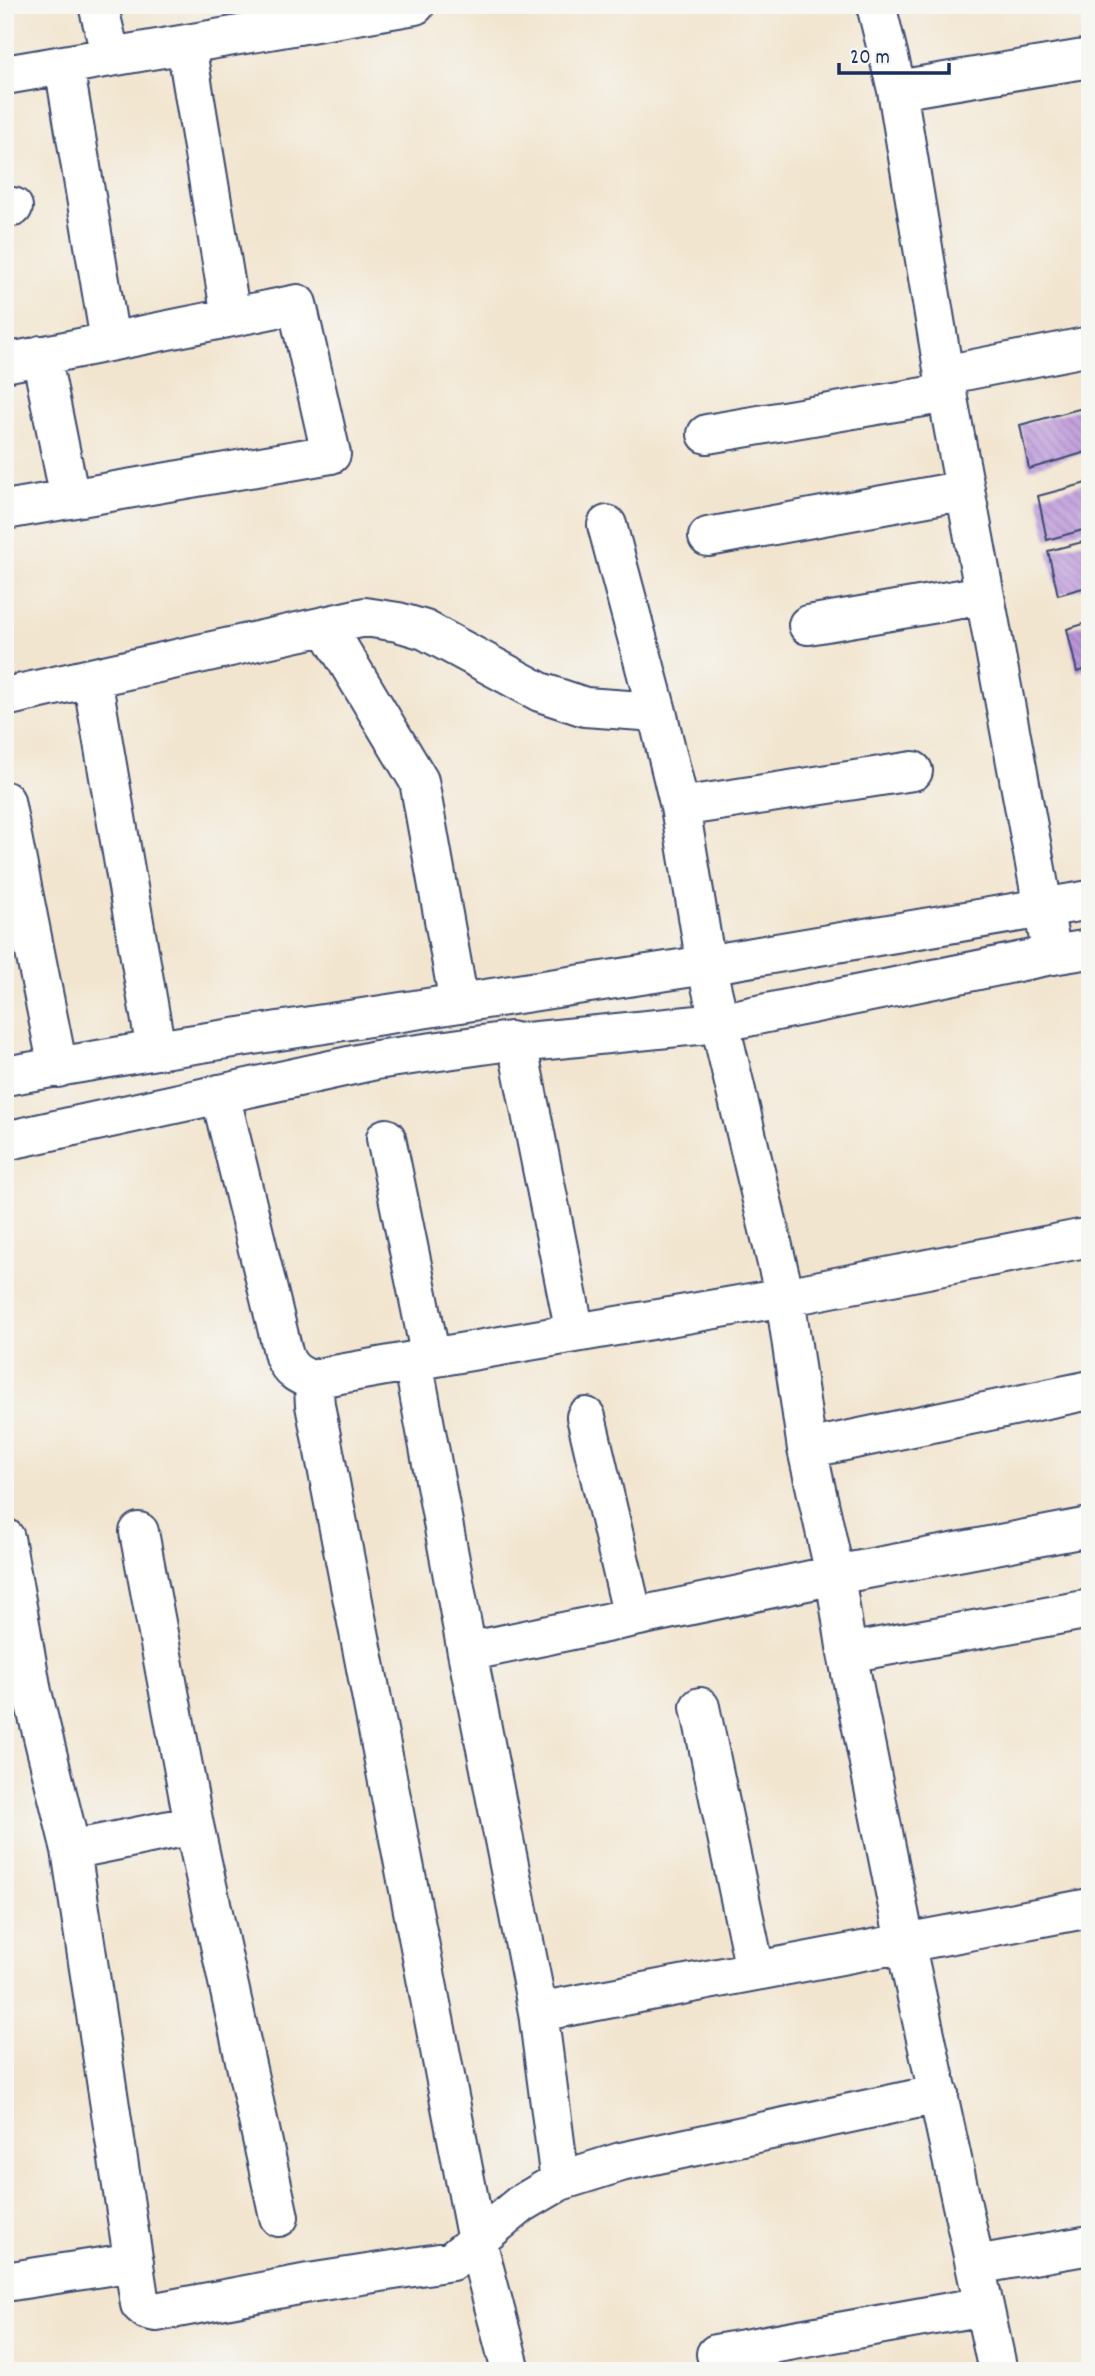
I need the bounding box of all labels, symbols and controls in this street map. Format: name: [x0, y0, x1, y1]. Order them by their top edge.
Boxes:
scale bar: [839, 32, 950, 76]
text: 20 m: [850, 44, 890, 74]

